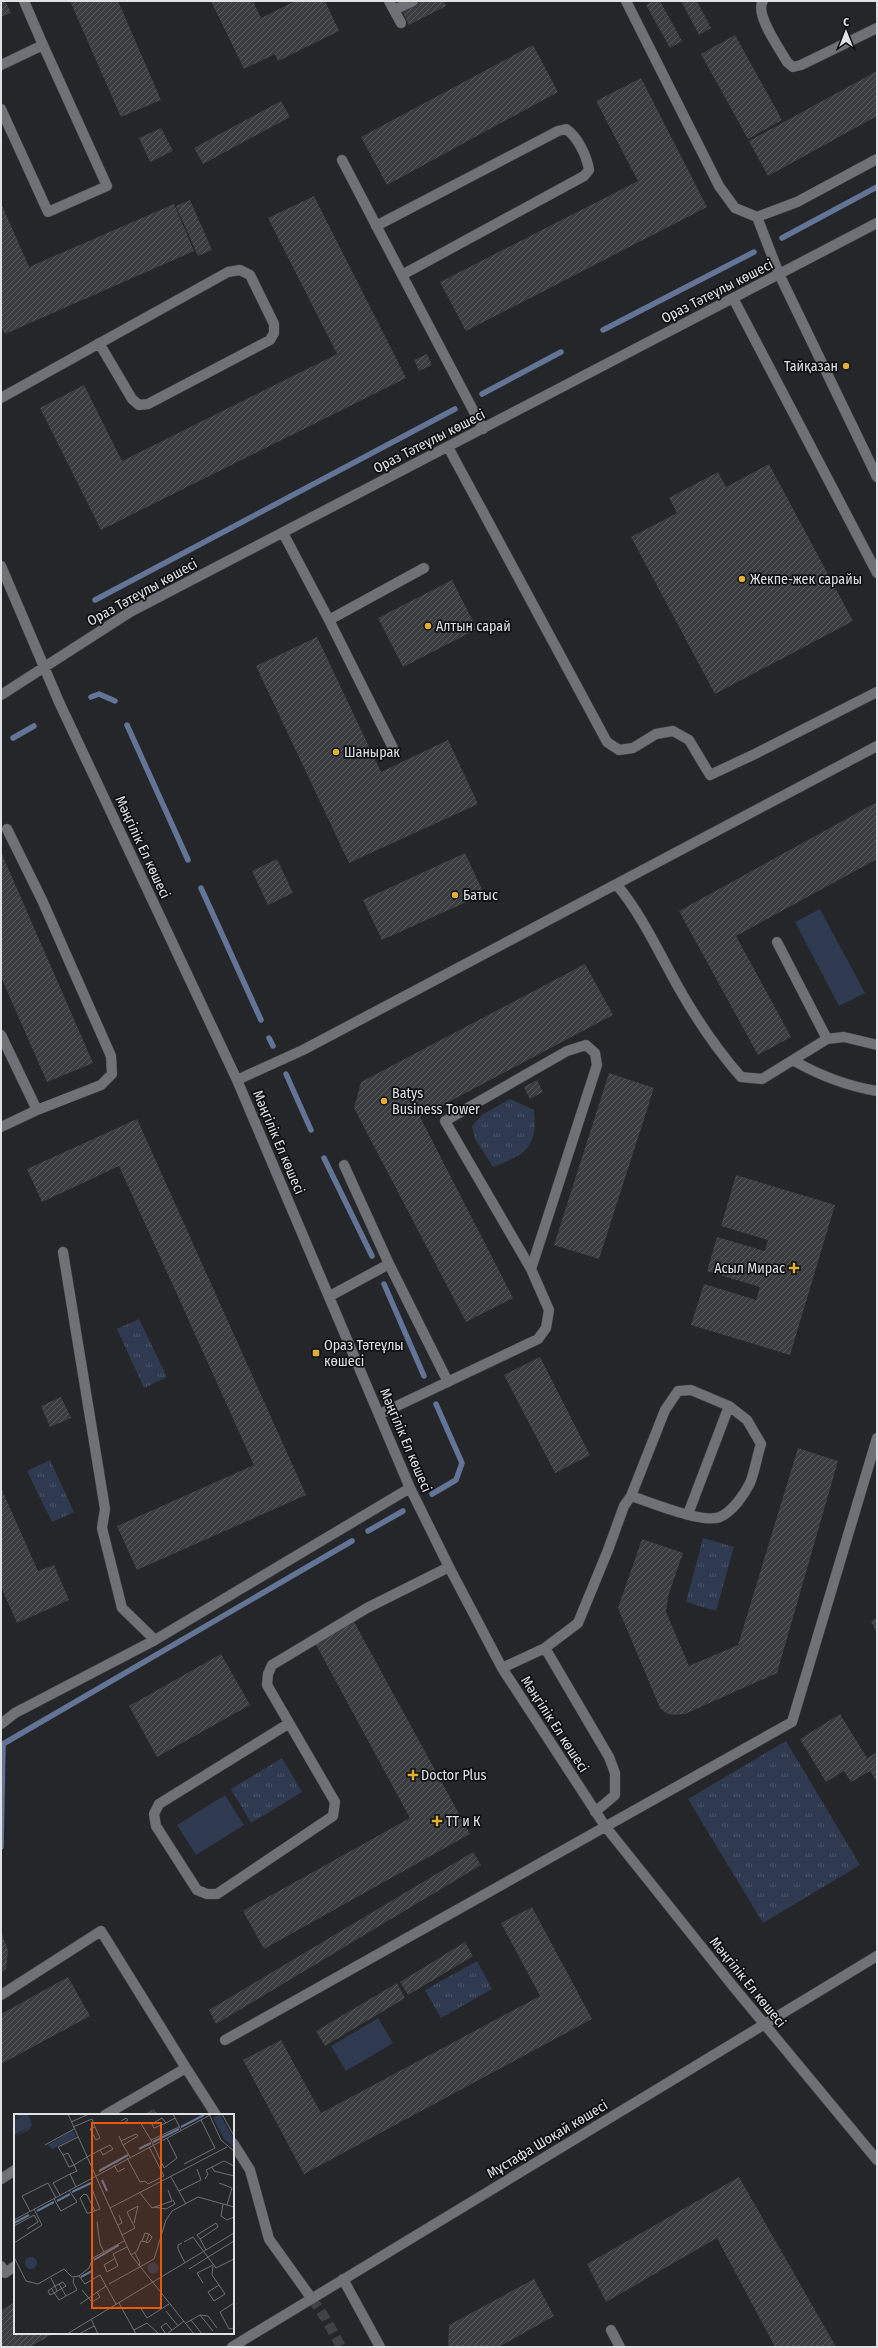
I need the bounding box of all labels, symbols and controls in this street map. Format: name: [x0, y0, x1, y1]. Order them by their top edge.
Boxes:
north arrow: [826, 12, 866, 52]
text: С: [843, 16, 849, 29]
street label: Ораз Тәтеұлы көшесі: [658, 256, 776, 327]
place label: Тайқазан: [784, 358, 838, 375]
marker: Тайқазан: [841, 361, 851, 371]
street label: Ораз Тәтеұлы көшесі: [370, 406, 488, 477]
street label: Ораз Тәтеұлы көшесі: [84, 555, 200, 630]
place label: Жекпе-жек сарайы: [750, 571, 862, 588]
marker: Жекпе-жек сарайы: [737, 574, 747, 584]
place label: Алтын сарай: [436, 618, 511, 635]
marker: Алтын сарай: [423, 621, 433, 631]
place label: Шанырак: [344, 744, 400, 761]
marker: Шанырак: [331, 747, 341, 757]
street label: Мәңгілік Ел көшесі: [111, 793, 174, 901]
place label: Батыс: [463, 887, 498, 904]
marker: Батыс: [450, 890, 460, 900]
place label: Batys Business Tower: [392, 1085, 480, 1118]
street label: Мәңгілік Ел көшесі: [249, 1088, 308, 1197]
marker: Batys Business Tower: [379, 1096, 389, 1106]
place label: Асыл Мирас: [714, 1260, 785, 1277]
marker: Асыл Мирас: [788, 1262, 800, 1274]
place label: Ораз Тәтеұлы көшесі: [324, 1337, 404, 1370]
marker: Ораз Тәтеұлы көшесі: [311, 1348, 321, 1358]
street label: Мәңгілік Ел көшесі: [376, 1386, 435, 1495]
street label: Мәңгілік Ел көшесі: [517, 1673, 592, 1776]
place label: Doctor Plus: [421, 1767, 487, 1784]
marker: Doctor Plus: [408, 1770, 418, 1780]
place label: ТТ и К: [446, 1813, 481, 1830]
marker: ТТ и К: [431, 1815, 443, 1827]
street label: Мәңгілік Ел көшесі: [706, 1934, 789, 2031]
street label: Мұстафа Шоқай көшесі: [484, 2097, 611, 2182]
inset map: [14, 2114, 234, 2334]

